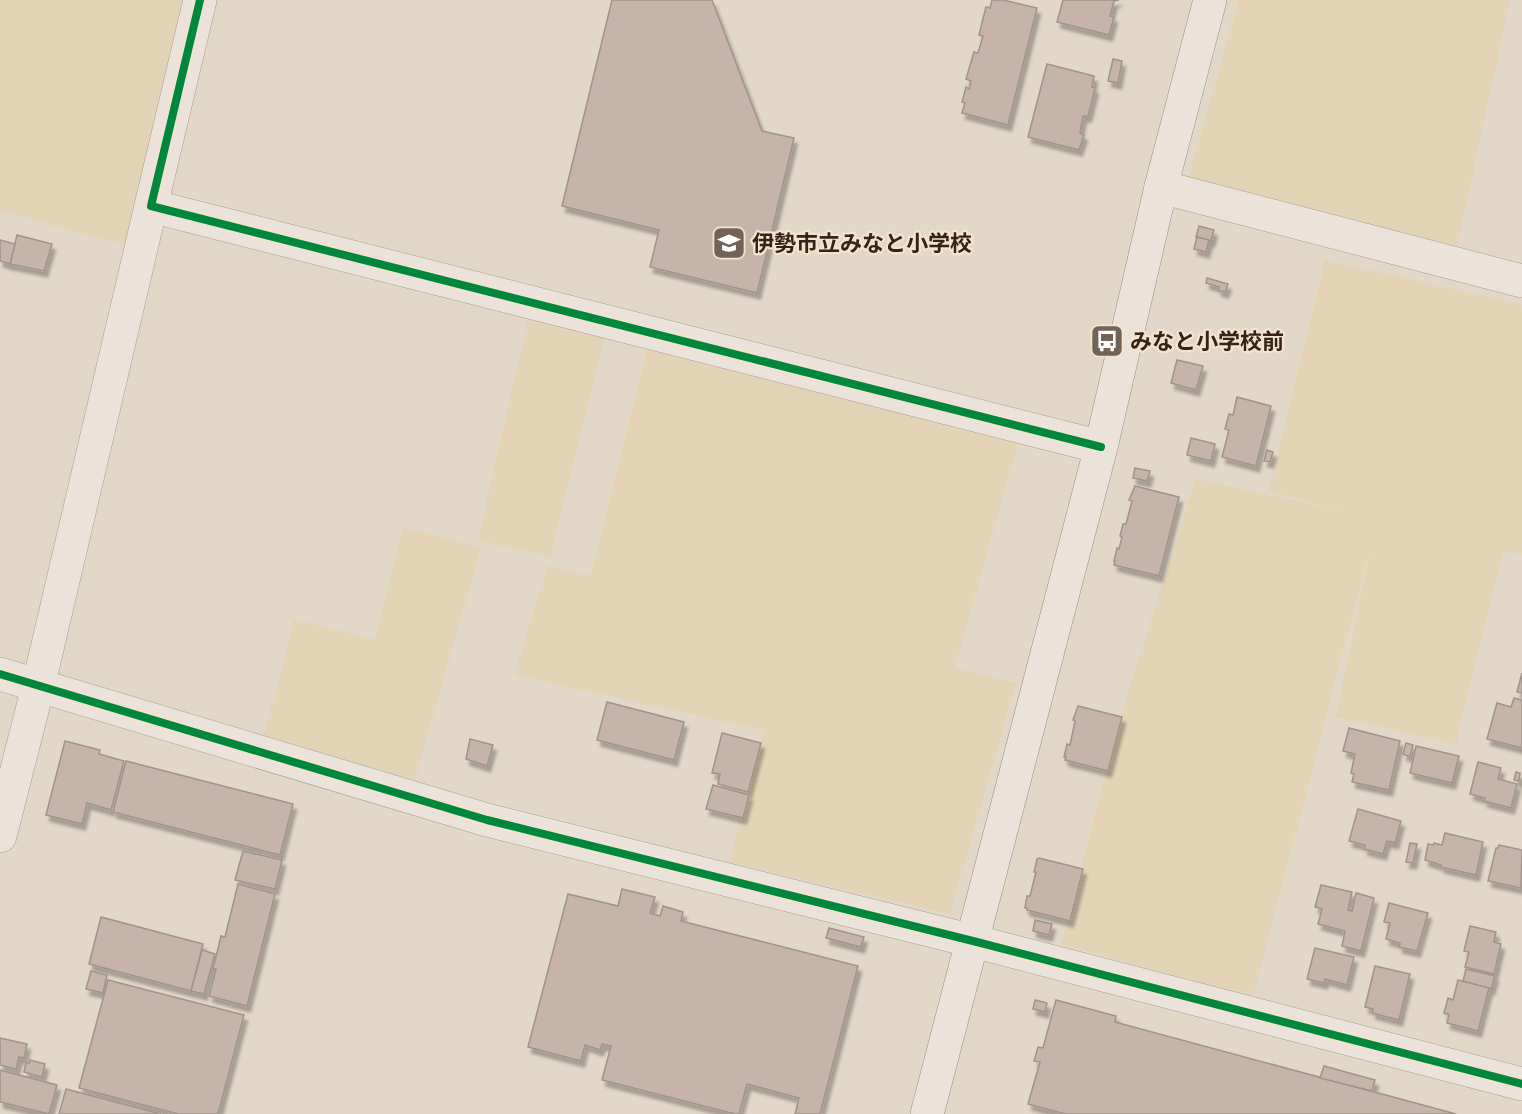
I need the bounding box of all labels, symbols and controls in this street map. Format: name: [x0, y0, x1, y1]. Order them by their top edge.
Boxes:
school or university icon: 伊勢市立みなと小学校: [711, 225, 747, 261]
place label: 伊勢市立みなと小学校: [752, 230, 972, 257]
bus stop icon: みなと小学校前: [1089, 323, 1125, 359]
place label: みなと小学校前: [1130, 328, 1284, 355]

